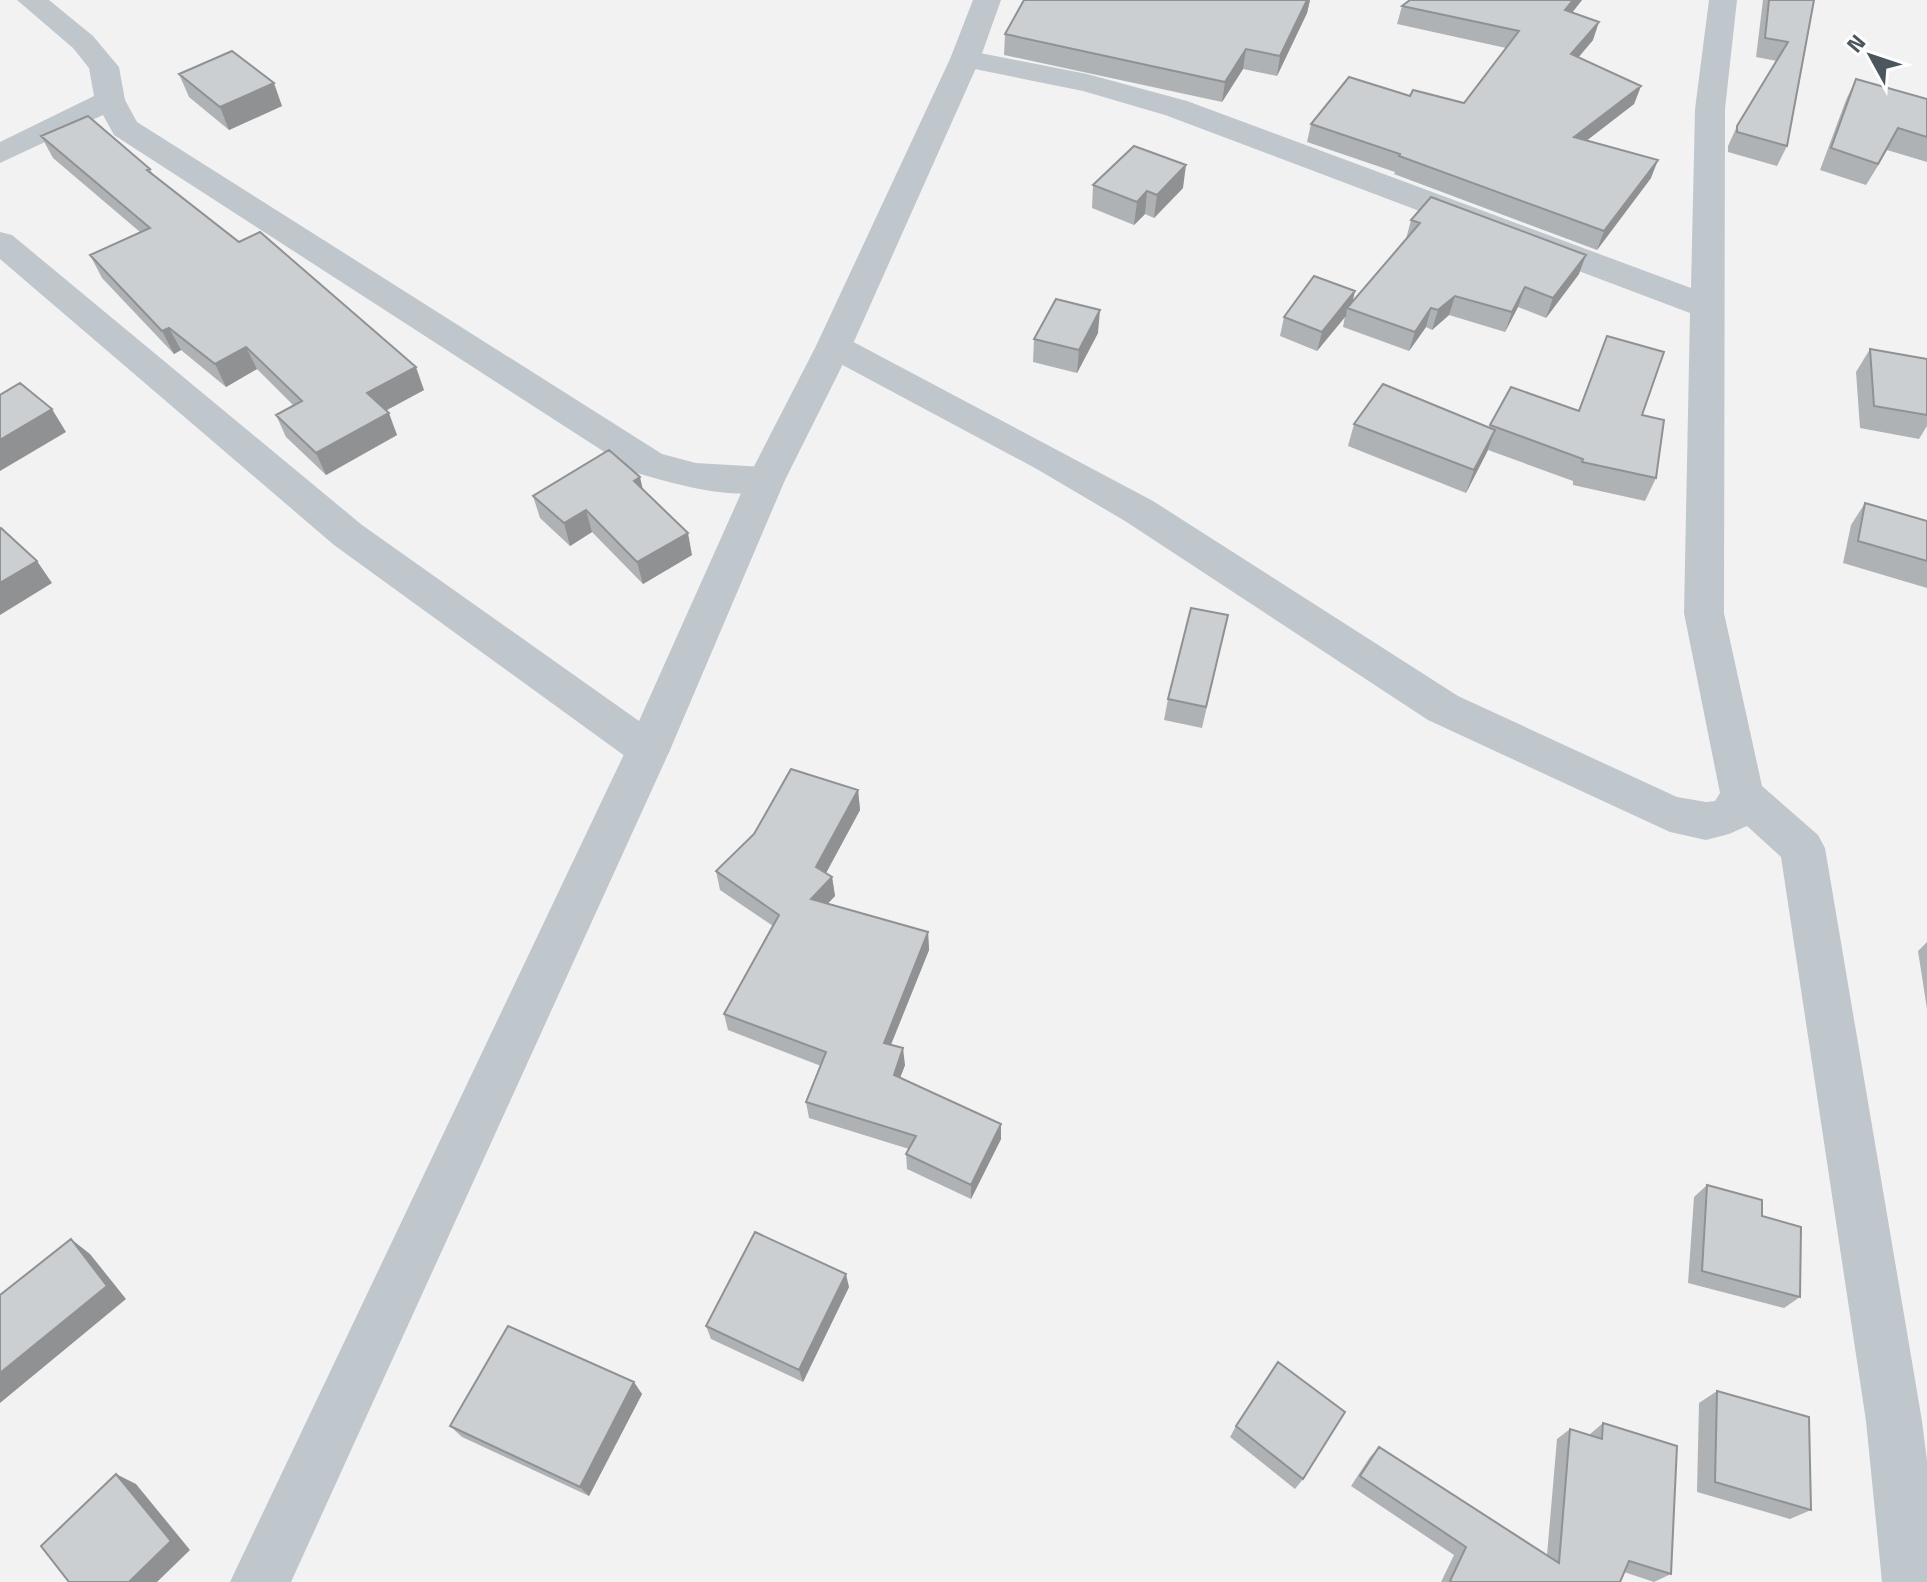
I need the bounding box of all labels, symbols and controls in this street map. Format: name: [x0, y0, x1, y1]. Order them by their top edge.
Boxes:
north arrow: [1831, 16, 1911, 96]
text: N: [1838, 26, 1874, 60]

